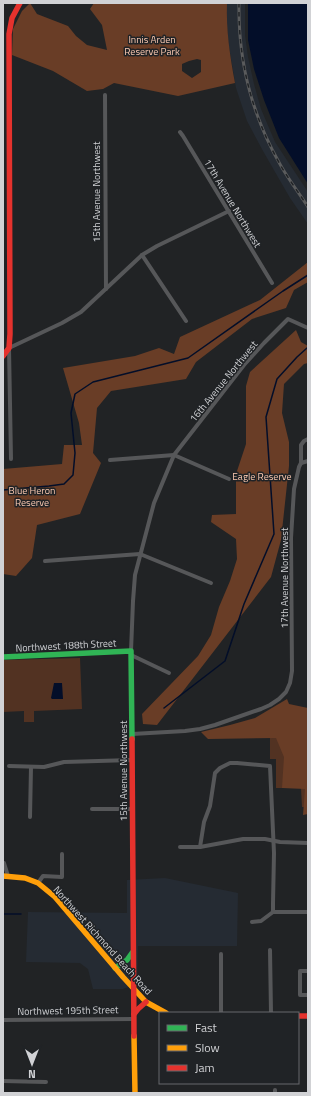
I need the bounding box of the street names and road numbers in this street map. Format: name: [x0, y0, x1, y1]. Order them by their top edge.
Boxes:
street label: 15th Avenue Northwest: [89, 141, 104, 242]
street label: 17th Avenue Northwest: [200, 156, 265, 251]
street label: 16th Avenue Northwest: [186, 337, 261, 425]
street label: 17th Avenue Northwest: [277, 527, 292, 628]
street label: Northwest 188th Street: [15, 635, 117, 656]
street label: 15th Avenue Northwest: [116, 720, 131, 821]
street label: Northwest Richmond Beach Road: [50, 883, 156, 998]
street label: Northwest 195th Street: [17, 1002, 119, 1019]

